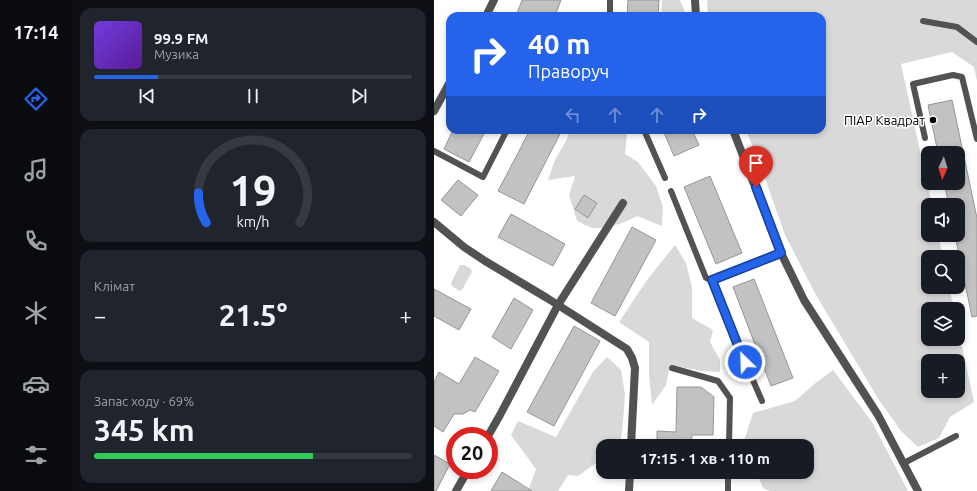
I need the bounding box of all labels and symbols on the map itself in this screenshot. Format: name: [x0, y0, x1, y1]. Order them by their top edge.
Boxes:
place label: ПІАР Квадрат: [844, 113, 925, 127]
marker: ПІАР Квадрат: [928, 115, 938, 125]
pin: [739, 146, 773, 187]
north arrow: [921, 146, 965, 190]
position arrow: [724, 341, 766, 383]
speed limit sign: 20: [446, 427, 498, 479]

